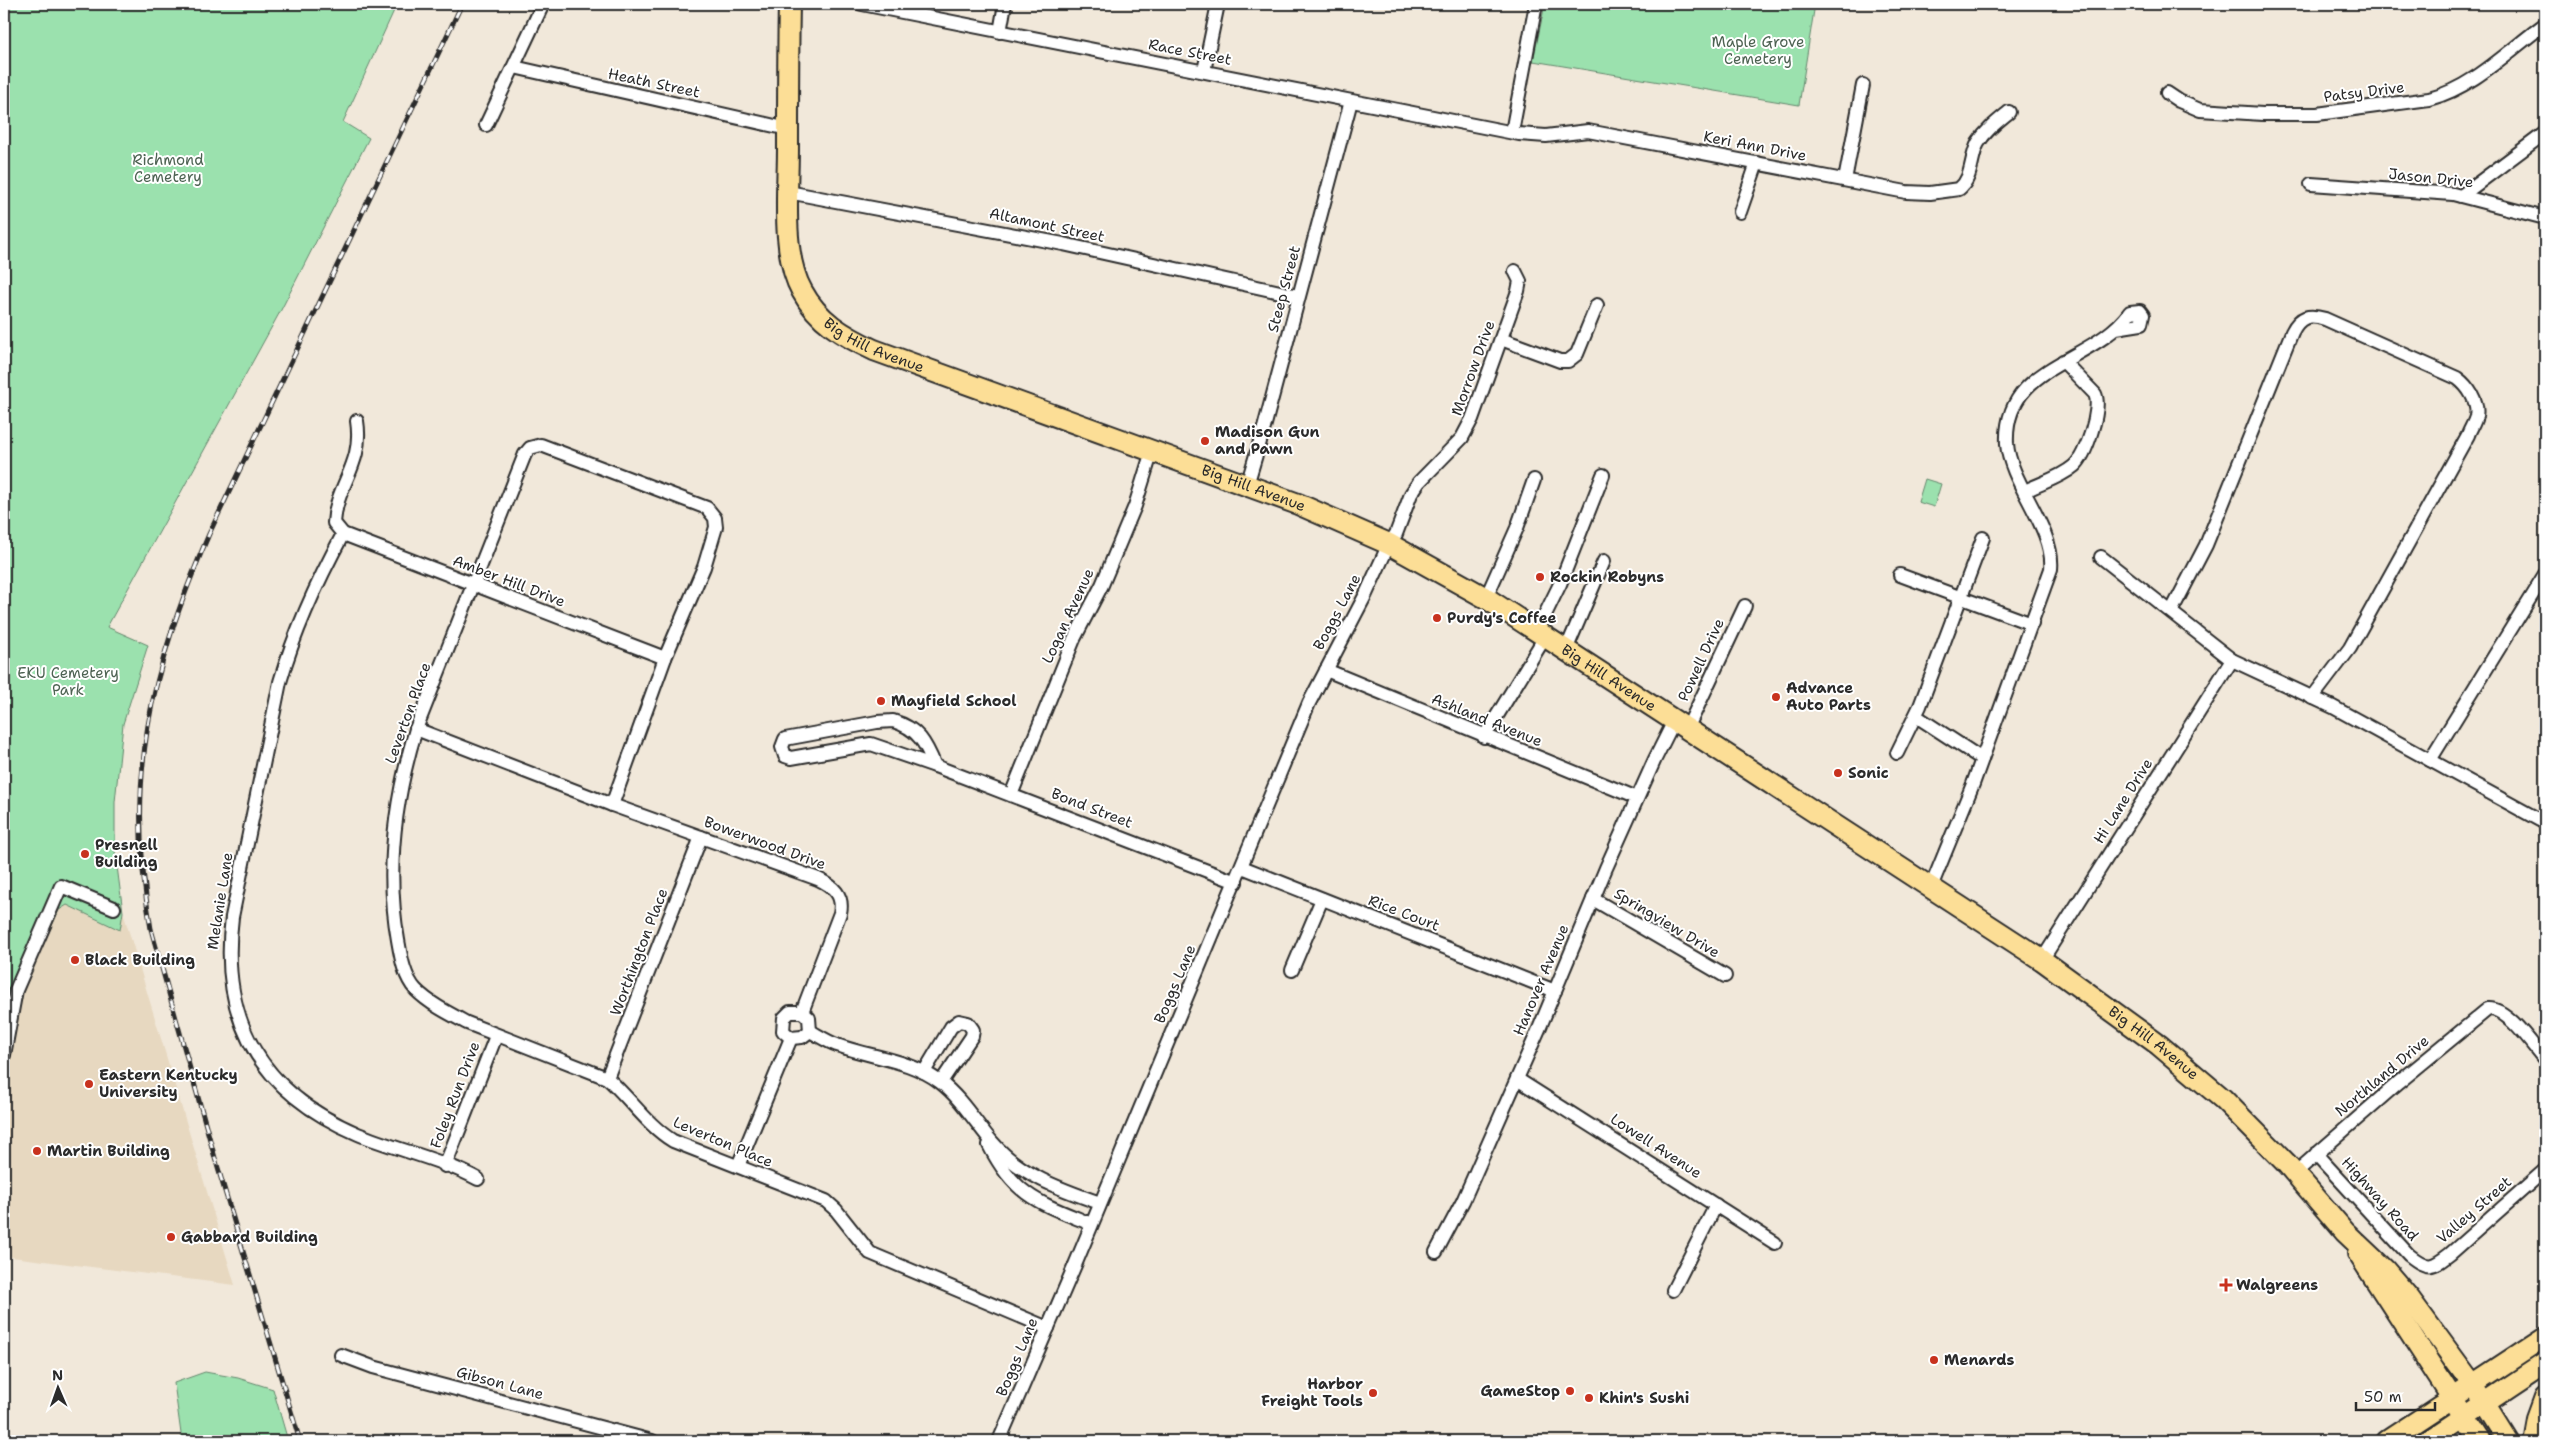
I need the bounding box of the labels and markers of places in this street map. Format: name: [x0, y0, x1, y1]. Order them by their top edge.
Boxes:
place label: Madison Gun and Pawn: [1215, 422, 1319, 459]
marker: Madison Gun and Pawn: [1199, 435, 1211, 447]
place label: Rockin Robyns: [1550, 567, 1664, 587]
marker: Rockin Robyns: [1534, 571, 1546, 583]
place label: Purdy's Coffee: [1447, 608, 1557, 628]
marker: Purdy's Coffee: [1431, 612, 1443, 624]
place label: Advance Auto Parts: [1786, 678, 1871, 715]
place label: Mayfield School: [891, 691, 1017, 711]
marker: Advance Auto Parts: [1770, 691, 1782, 703]
marker: Mayfield School: [875, 695, 887, 707]
place label: Sonic: [1848, 763, 1889, 783]
marker: Sonic: [1832, 767, 1844, 779]
place label: Presnell Building: [95, 835, 158, 872]
marker: Presnell Building: [79, 848, 91, 860]
place label: Black Building: [85, 950, 195, 970]
marker: Black Building: [69, 954, 81, 966]
place label: Eastern Kentucky University: [99, 1065, 238, 1102]
marker: Eastern Kentucky University: [83, 1078, 95, 1090]
place label: Martin Building: [47, 1141, 170, 1161]
marker: Martin Building: [31, 1145, 43, 1157]
place label: Gabbard Building: [181, 1227, 318, 1247]
marker: Gabbard Building: [165, 1231, 177, 1243]
place label: Walgreens: [2236, 1275, 2318, 1295]
marker: Walgreens: [2220, 1279, 2232, 1291]
place label: Menards: [1944, 1350, 2015, 1370]
marker: Menards: [1928, 1354, 1940, 1366]
place label: Harbor Freight Tools: [1261, 1374, 1363, 1411]
place label: GameStop: [1481, 1381, 1560, 1401]
marker: GameStop: [1564, 1385, 1576, 1397]
marker: Harbor Freight Tools: [1367, 1387, 1379, 1399]
place label: Khin's Sushi: [1599, 1388, 1689, 1408]
marker: Khin's Sushi: [1583, 1392, 1595, 1404]

